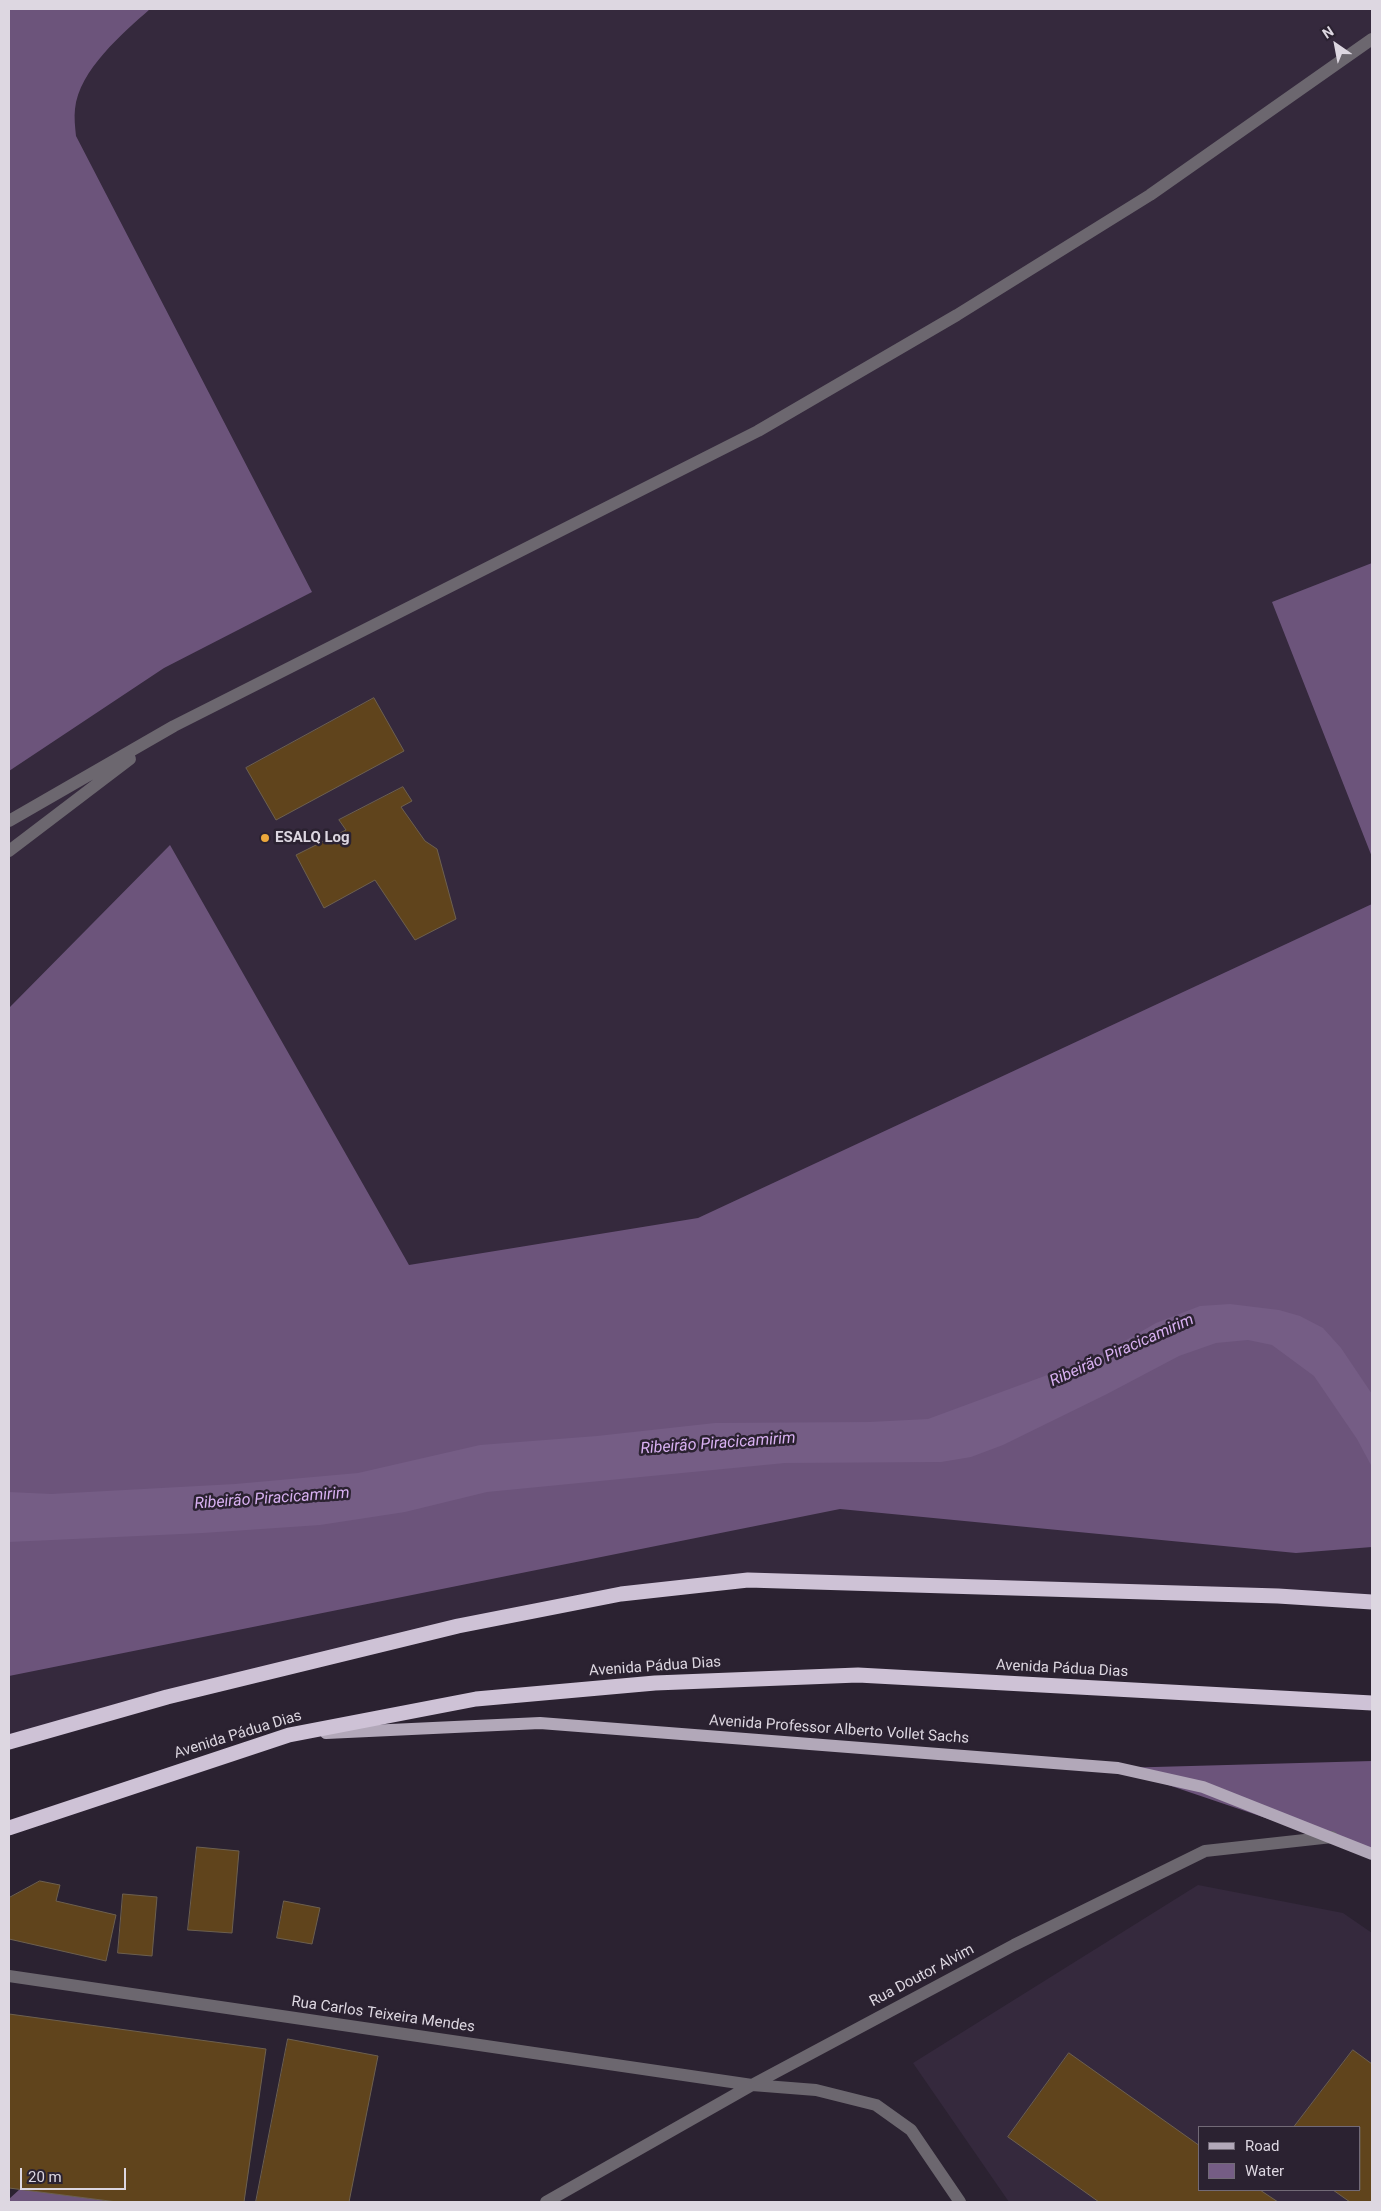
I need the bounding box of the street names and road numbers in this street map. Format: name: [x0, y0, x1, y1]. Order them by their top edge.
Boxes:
street label: Avenida Pádua Dias: [588, 1653, 722, 1681]
street label: Avenida Pádua Dias: [995, 1657, 1129, 1681]
street label: Avenida Pádua Dias: [172, 1707, 304, 1763]
street label: Avenida Professor Alberto Vollet Sachs: [708, 1712, 970, 1748]
street label: Rua Doutor Alvim: [867, 1941, 977, 2011]
street label: Rua Carlos Teixeira Mendes: [290, 1993, 476, 2037]

